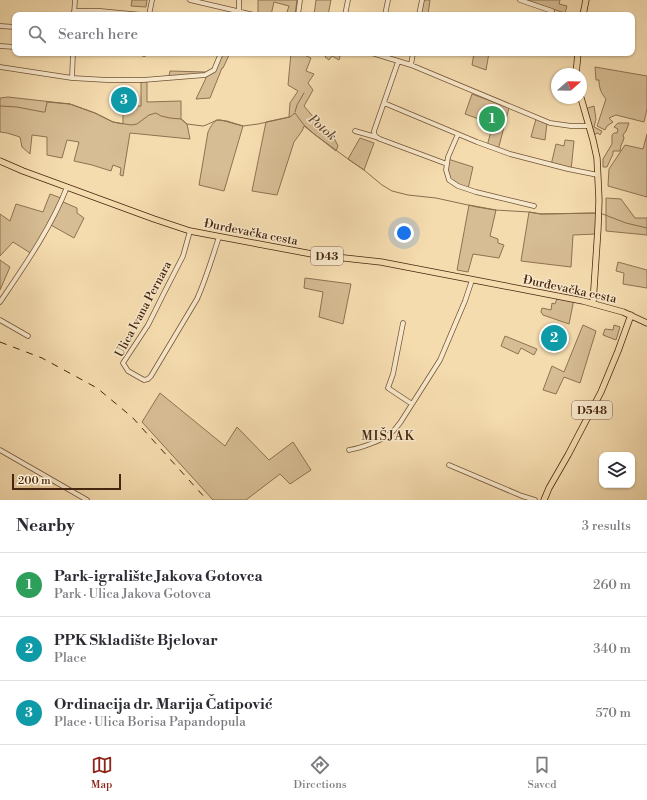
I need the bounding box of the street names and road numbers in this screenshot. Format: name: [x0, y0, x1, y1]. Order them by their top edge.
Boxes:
street label: Đurđevačka cesta: [203, 216, 300, 249]
road number: D43: [311, 247, 343, 265]
street label: Ulica Ivana Pernara: [112, 258, 176, 360]
street label: Đurđevačka cesta: [522, 272, 619, 307]
road number: D548: [572, 401, 612, 419]

